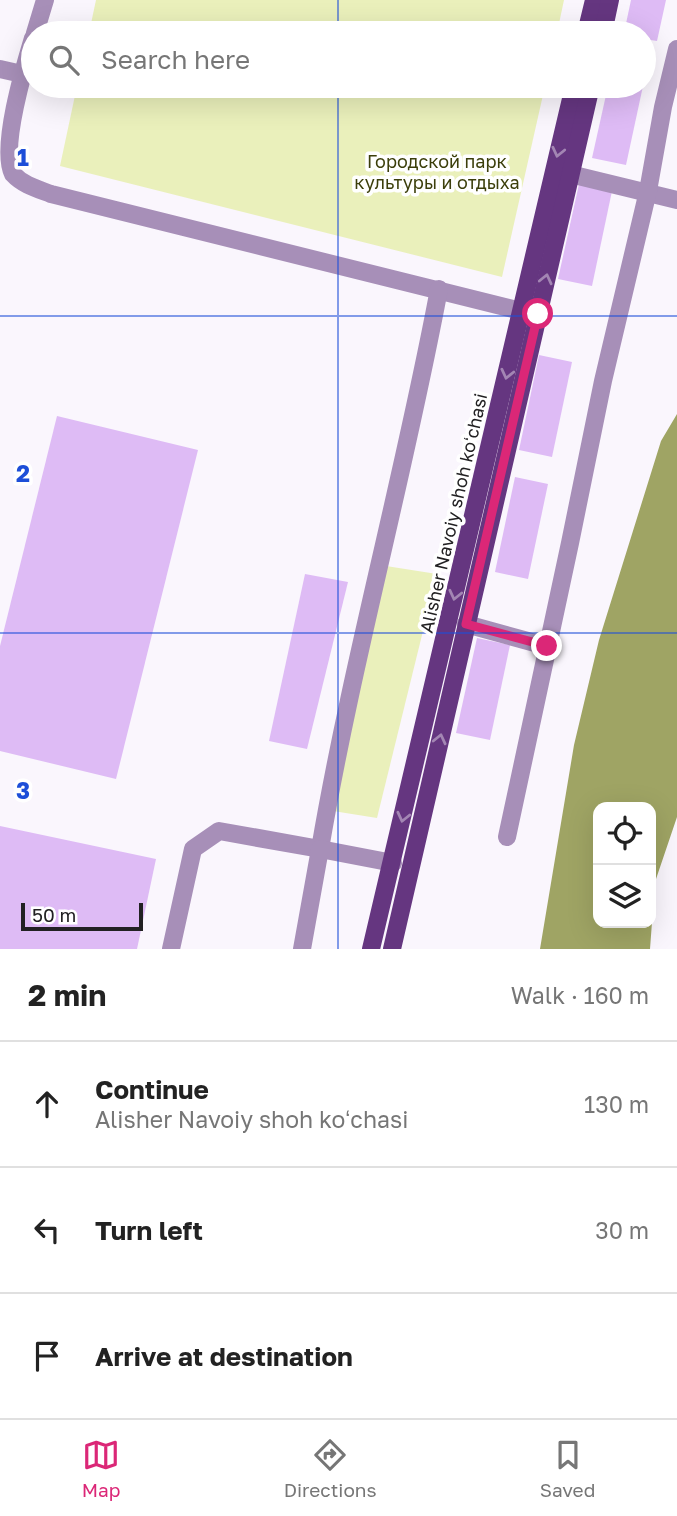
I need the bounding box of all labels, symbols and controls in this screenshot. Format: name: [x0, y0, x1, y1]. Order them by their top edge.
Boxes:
search box: [21, 21, 656, 98]
icon: search: [45, 41, 83, 79]
text: Search here: [101, 44, 250, 75]
text: 1: [17, 143, 29, 171]
one-way arrow: [552, 146, 566, 158]
park label: Городской парк культуры и отдыха: [354, 150, 520, 193]
one-way arrow: [538, 273, 552, 285]
route start: [522, 298, 553, 329]
one-way arrow: [500, 368, 515, 380]
street label: Alisher Navoiy shoh koʻchasi: [415, 391, 491, 635]
text: 2: [16, 459, 30, 487]
one-way arrow: [449, 589, 463, 601]
route end: [531, 630, 562, 661]
one-way arrow: [431, 733, 446, 745]
text: 3: [16, 776, 30, 804]
map controls: [593, 802, 656, 928]
button: locate: [593, 802, 656, 865]
one-way arrow: [397, 811, 411, 823]
button: layers: [593, 865, 656, 928]
scale bar: [21, 900, 144, 932]
text: 50 m: [32, 903, 76, 926]
text: 2 min: [28, 977, 106, 1013]
text: Walk · 160 m: [511, 981, 649, 1009]
text: Continue: [95, 1074, 209, 1105]
icon: ahead: [28, 1085, 66, 1123]
text: 130 m: [584, 1090, 649, 1118]
text: Alisher Navoiy shoh koʻchasi: [95, 1105, 408, 1133]
icon: left: [28, 1211, 66, 1249]
text: Turn left: [95, 1215, 203, 1246]
text: 30 m: [595, 1216, 649, 1244]
icon: arrive: [28, 1337, 66, 1375]
text: Arrive at destination: [95, 1341, 353, 1372]
tab: Map: [82, 1436, 120, 1501]
tab: Directions: [284, 1436, 377, 1501]
tab: Saved: [540, 1436, 595, 1501]

